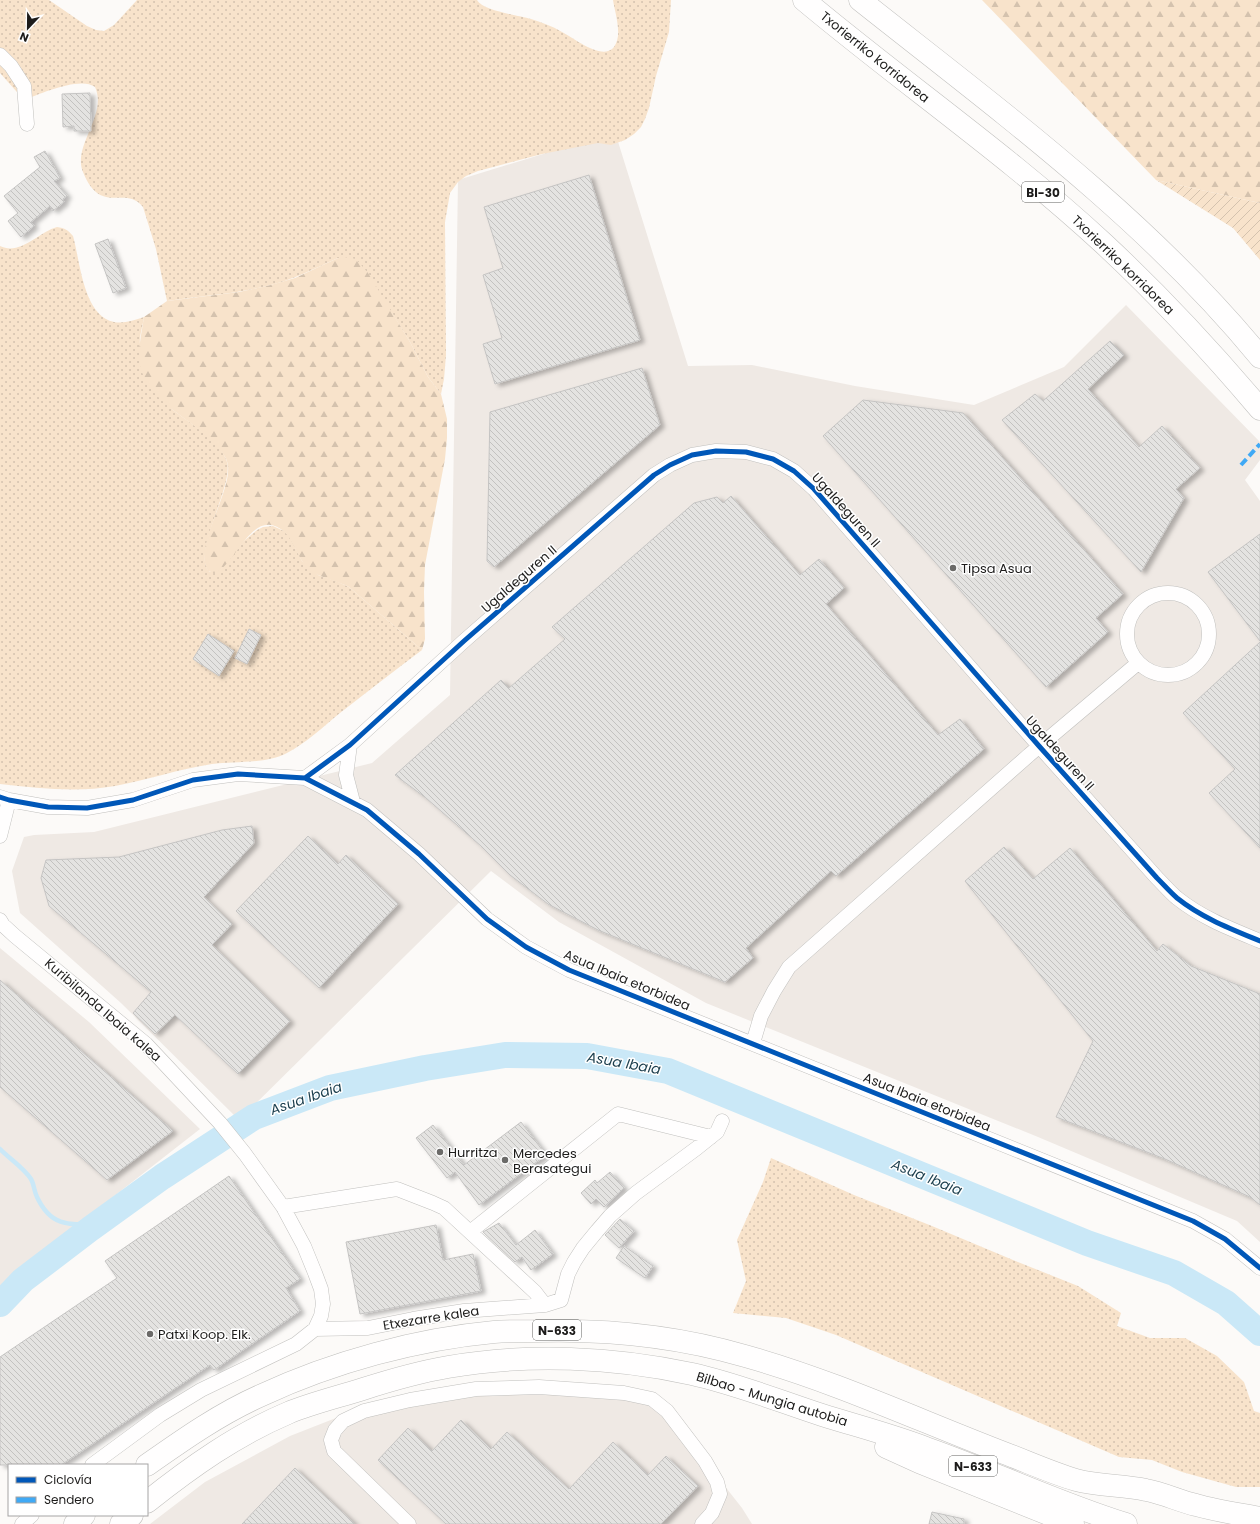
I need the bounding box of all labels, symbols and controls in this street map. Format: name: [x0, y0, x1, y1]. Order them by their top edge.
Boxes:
street label: Txorierriko korridorea: [816, 7, 934, 107]
north arrow: [8, 8, 48, 48]
text: N: [17, 28, 31, 46]
road number: BI-30: [1022, 182, 1064, 202]
street label: Txorierriko korridorea: [1068, 211, 1178, 319]
street label: Ugaldeguren II: [807, 468, 885, 552]
street label: Ugaldeguren II: [477, 541, 561, 617]
place label: Tipsa Asua: [961, 559, 1032, 578]
marker: Tipsa Asua: [948, 563, 958, 573]
street label: Ugaldeguren II: [1021, 711, 1099, 795]
street label: Asua Ibaia etorbidea: [561, 945, 693, 1015]
street label: Kuribilanda Ibaia kalea: [40, 954, 166, 1066]
water label: Asua Ibaia: [585, 1046, 663, 1079]
street label: Asua Ibaia etorbidea: [860, 1068, 994, 1136]
water label: Asua Ibaia: [267, 1076, 345, 1120]
place label: Hurritza: [448, 1143, 498, 1162]
place label: Mercedes Berasategui: [513, 1144, 591, 1178]
marker: Hurritza: [435, 1147, 445, 1157]
water label: Asua Ibaia: [888, 1153, 966, 1200]
marker: Mercedes Berasategui: [500, 1155, 510, 1165]
street label: Etxezarre kalea: [382, 1301, 480, 1335]
road number: N-633: [533, 1320, 581, 1340]
place label: Patxi Koop. Elk.: [158, 1325, 251, 1344]
marker: Patxi Koop. Elk.: [145, 1329, 155, 1339]
street label: Bilbao - Mungia autobia: [694, 1367, 850, 1431]
road number: N-633: [949, 1456, 997, 1476]
legend: [8, 1464, 148, 1516]
text: Ciclovía: [44, 1471, 92, 1488]
text: Sendero: [44, 1491, 94, 1508]

